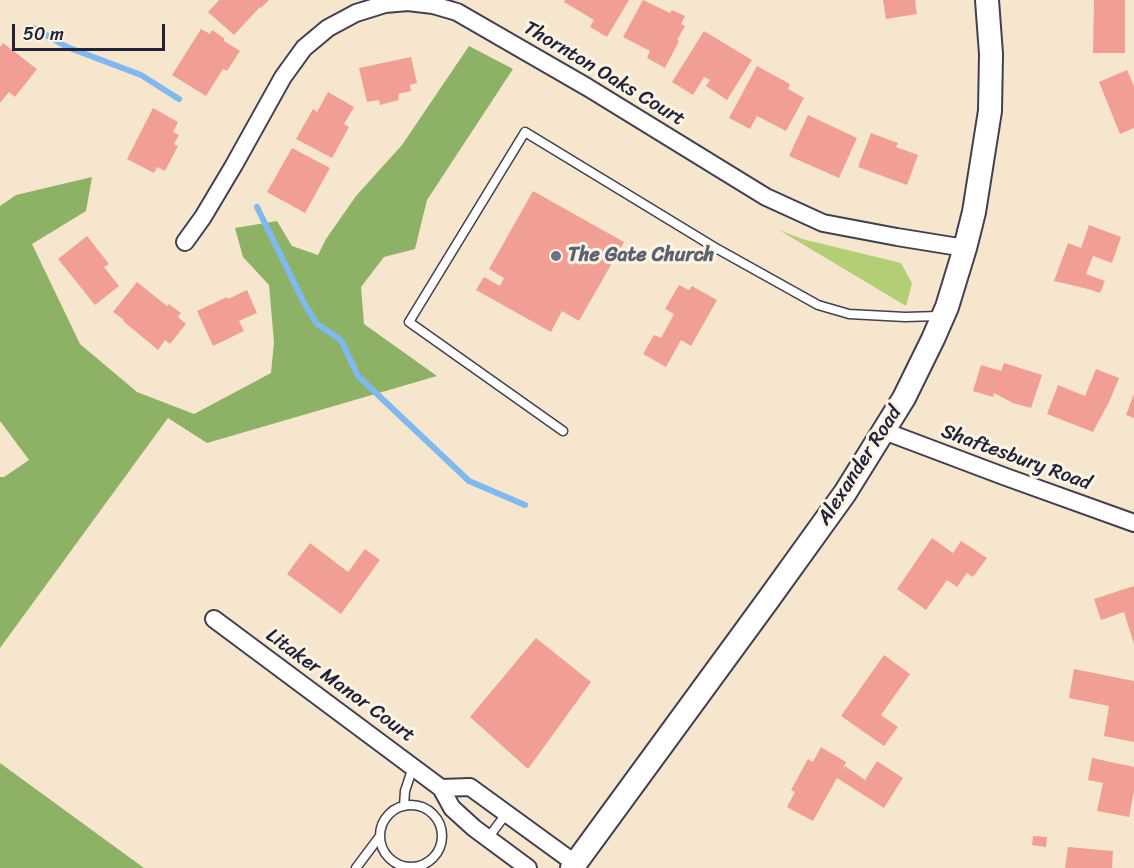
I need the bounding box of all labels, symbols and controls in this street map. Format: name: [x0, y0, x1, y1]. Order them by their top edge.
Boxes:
scale bar: [15, 12, 168, 50]
street label: Thornton Oaks Court: [519, 16, 689, 132]
text: 50 m: [23, 18, 64, 50]
place label: The Gate Church: [568, 244, 714, 268]
marker: The Gate Church: [549, 249, 563, 263]
street label: Alexander Road: [813, 402, 907, 530]
street label: Shaftesbury Road: [938, 420, 1094, 496]
street label: Litaker Manor Court: [261, 624, 419, 748]

